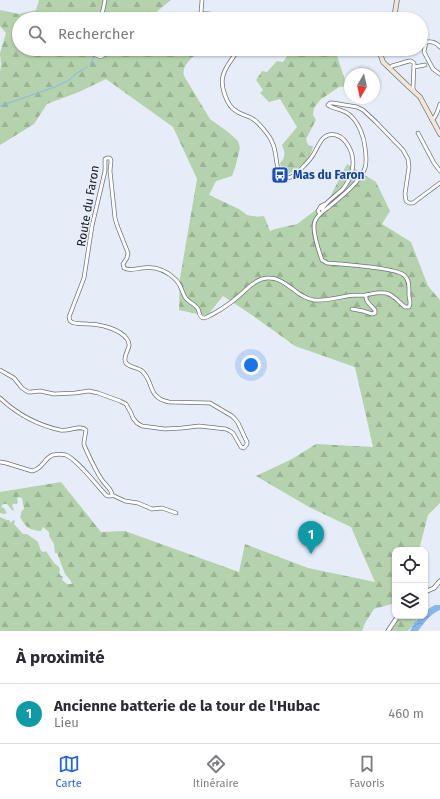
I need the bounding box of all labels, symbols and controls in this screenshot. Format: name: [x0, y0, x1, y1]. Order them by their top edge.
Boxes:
search box: [12, 12, 428, 56]
icon: search: [26, 23, 48, 45]
text: Rechercher: [58, 25, 134, 43]
north arrow: [344, 68, 380, 104]
street label: Route du Faron: [74, 164, 102, 248]
bus stop icon: Mas du Faron: [270, 165, 290, 185]
place label: Mas du Faron: [293, 168, 365, 182]
your location: [241, 355, 261, 375]
pin: 1: [298, 521, 324, 554]
map controls: [392, 547, 428, 619]
button: locate: [392, 547, 428, 583]
button: layers: [392, 583, 428, 619]
text: À proximité: [16, 647, 105, 668]
text: Ancienne batterie de la tour de l'Hubac: [54, 697, 320, 715]
text: 1: [26, 706, 32, 721]
text: 460 m: [388, 706, 424, 721]
text: Lieu: [54, 715, 79, 730]
tab: Carte: [56, 753, 82, 790]
tab: Itinéraire: [193, 753, 238, 790]
tab: Favoris: [350, 753, 384, 790]

